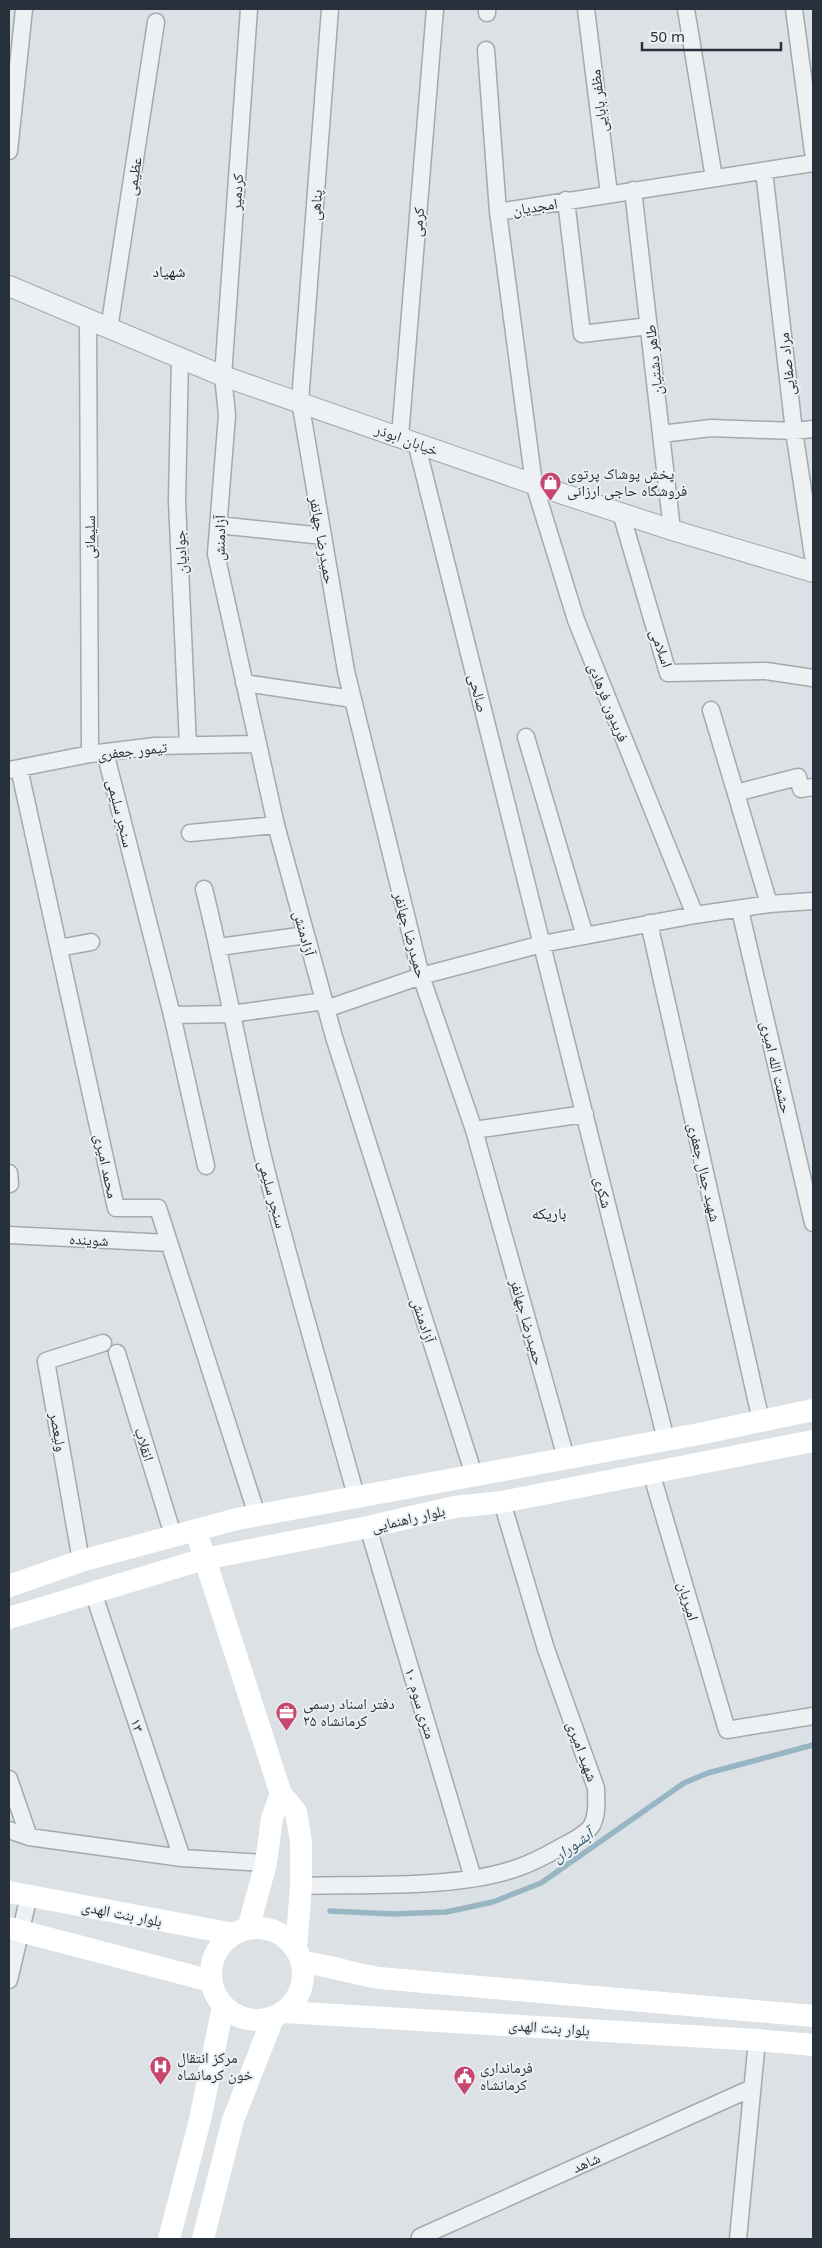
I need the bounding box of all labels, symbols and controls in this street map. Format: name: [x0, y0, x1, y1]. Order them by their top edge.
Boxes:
scale bar: [642, 20, 781, 52]
text: 50 m: [650, 26, 685, 46]
street label: مظفر بابایی: [584, 68, 613, 134]
street label: عظیمی: [120, 155, 147, 197]
street label: کردمیر: [225, 173, 247, 212]
street label: پناهی: [304, 189, 327, 221]
street label: امجدیان: [511, 193, 559, 220]
street label: کرمی: [406, 206, 429, 238]
district label: شهیاد: [152, 260, 186, 282]
street label: طاهر دشتیان: [639, 324, 668, 396]
street label: مراد صفایی: [773, 331, 800, 397]
street label: خیابان ابوذر: [371, 418, 442, 461]
place label: پخش پوشاک پرتوی فروشگاه حاجی ارزانی: [567, 463, 687, 501]
shop icon: پخش پوشاک پرتوی فروشگاه حاجی ارزانی: [539, 470, 563, 501]
street label: حمیدرضا جهانفر: [305, 494, 341, 586]
street label: آزادمنش: [209, 514, 230, 561]
street label: سلیمانی: [79, 515, 100, 559]
street label: جوادیان: [169, 529, 192, 575]
street label: اسلامی: [645, 626, 678, 670]
street label: فریدون فرهادی: [583, 660, 634, 745]
street label: صالحی: [464, 672, 493, 715]
street label: تیمور جعفری: [96, 736, 169, 765]
street label: سنجر سلیمی: [102, 777, 139, 850]
street label: حمیدرضا جهانفر: [390, 889, 432, 981]
street label: آزادمنش: [288, 908, 321, 959]
street label: حشمت الله امیری: [756, 1019, 797, 1116]
street label: شهید جمال جعفری: [683, 1120, 726, 1224]
street label: محمد امیری: [89, 1132, 124, 1200]
street label: سنجر سلیمی: [253, 1158, 292, 1231]
street label: شکری: [589, 1174, 618, 1210]
district label: باریکه: [532, 1202, 566, 1224]
street label: شوینده: [69, 1228, 109, 1250]
street label: حمیدرضا جهانفر: [506, 1276, 550, 1368]
street label: آزادمنش: [406, 1295, 441, 1346]
street label: ولیعصر: [46, 1410, 72, 1453]
street label: انقلاب: [130, 1425, 160, 1463]
street label: بلوار راهنمایی: [369, 1500, 447, 1537]
street label: امیریان: [673, 1579, 704, 1623]
street label: ۱۰ متری سوم: [400, 1665, 441, 1741]
place label: دفتر اسناد رسمی ۲۵ کرمانشاه: [303, 1693, 395, 1730]
office icon: دفتر اسناد رسمی ۲۵ کرمانشاه: [275, 1700, 299, 1731]
street label: ۱۳: [126, 1715, 150, 1735]
street label: شهید امیری: [562, 1718, 603, 1785]
water label: آبشوران: [547, 1821, 600, 1867]
street label: بلوار بنت الهدی: [80, 1895, 164, 1932]
street label: بلوار بنت الهدی: [508, 2014, 590, 2041]
place label: مرکز انتقال خون کرمانشاه: [177, 2047, 254, 2085]
hospital icon: مرکز انتقال خون کرمانشاه: [149, 2054, 173, 2085]
place label: فرمانداری کرمانشاه: [480, 2057, 533, 2094]
public building icon: فرمانداری کرمانشاه: [452, 2064, 476, 2095]
street label: شاهد: [569, 2147, 603, 2177]

